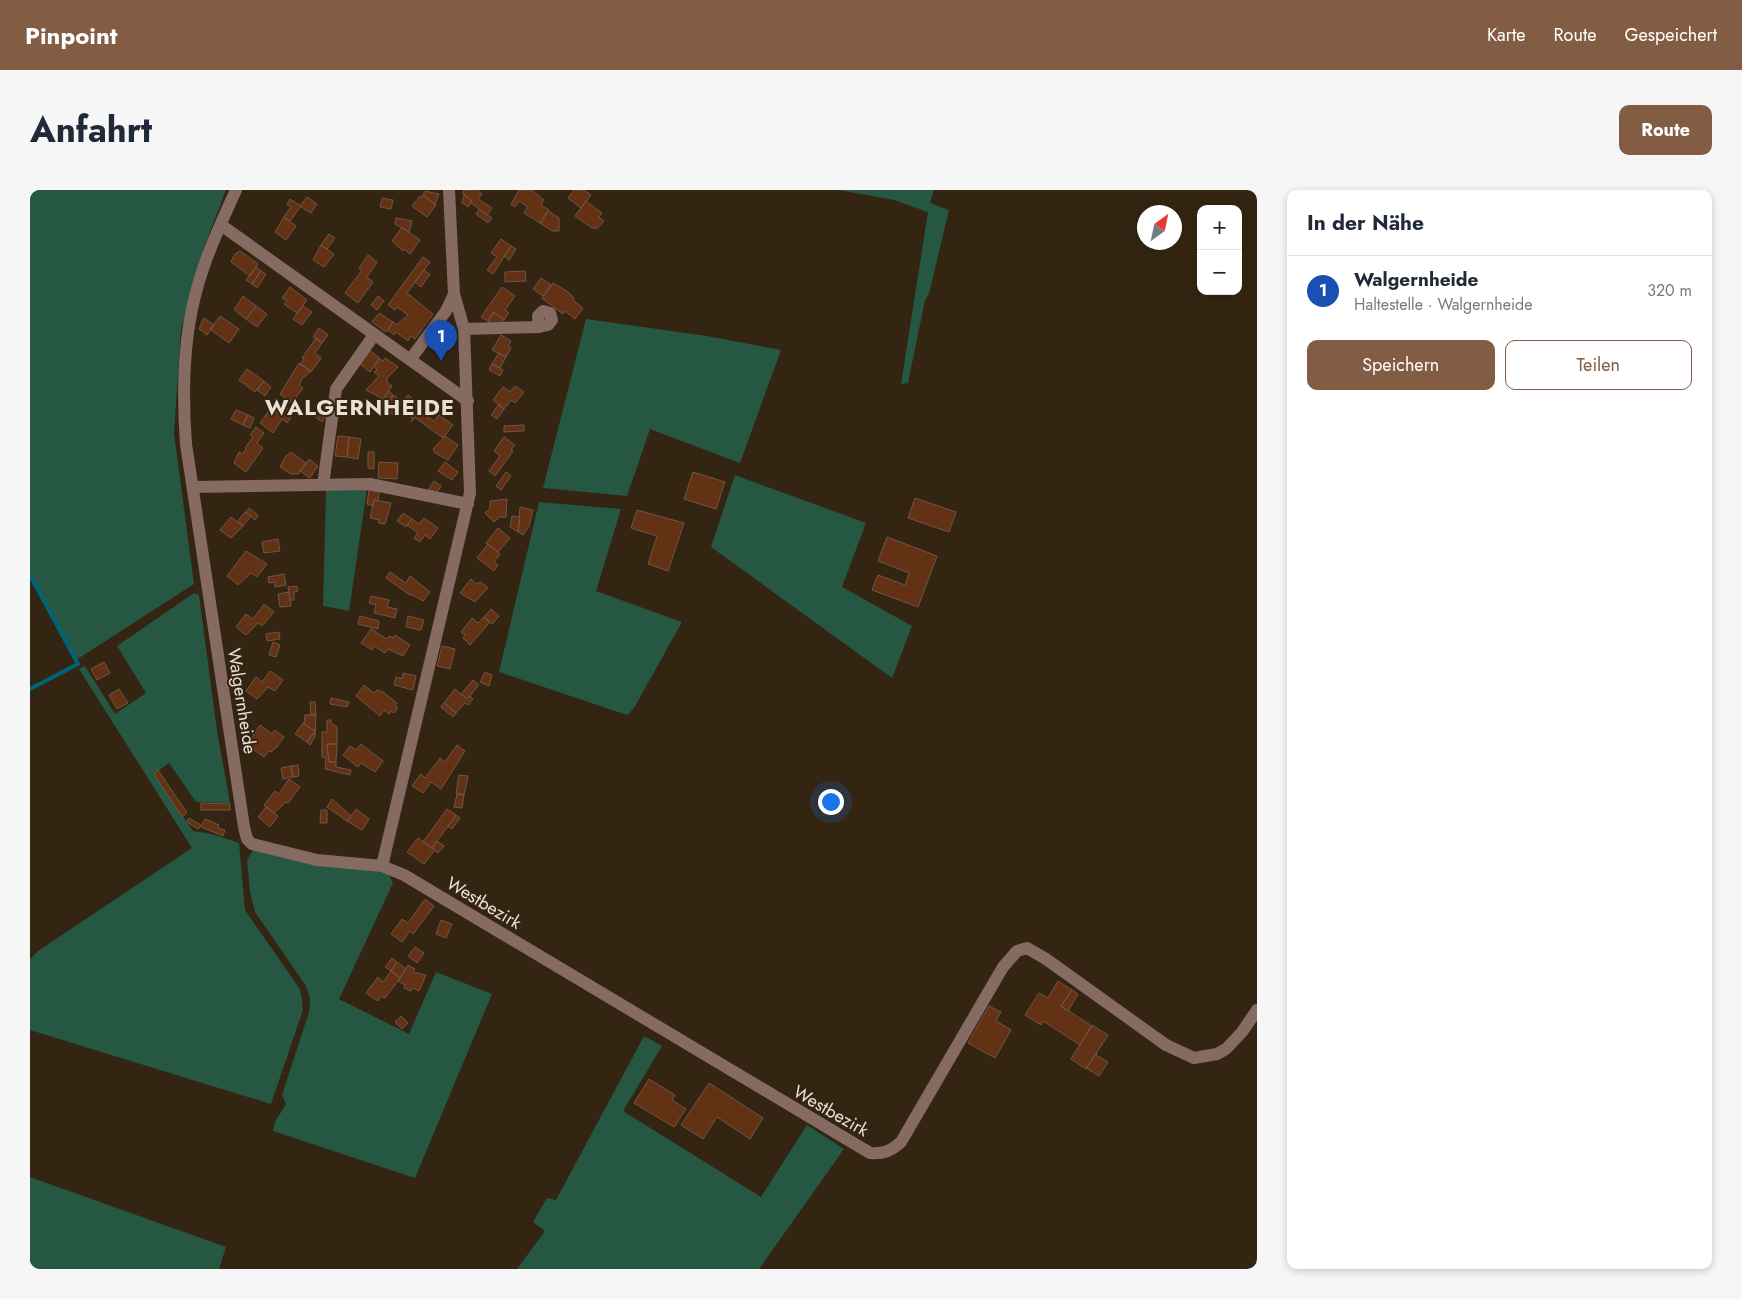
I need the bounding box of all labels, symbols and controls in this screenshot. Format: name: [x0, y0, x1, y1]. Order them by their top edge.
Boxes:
text: Pinpoint: [25, 18, 117, 53]
text: Karte: [1487, 22, 1526, 48]
text: Route: [1554, 22, 1596, 48]
text: Gespeichert: [1624, 22, 1717, 48]
text: Anfahrt: [30, 105, 152, 155]
button: Route: [1619, 105, 1712, 155]
north arrow: [1137, 205, 1182, 250]
map controls: [1197, 205, 1242, 295]
button: +: [1197, 205, 1242, 250]
text: In der Nähe: [1307, 208, 1424, 238]
button: −: [1197, 250, 1242, 295]
text: Walgernheide: [1354, 266, 1478, 293]
text: 1: [1319, 279, 1327, 302]
text: 320 m: [1647, 279, 1692, 302]
text: Haltestelle · Walgernheide: [1354, 293, 1532, 316]
pin: 1: [425, 320, 457, 361]
button: Speichern: [1307, 340, 1495, 390]
button: Teilen: [1505, 340, 1692, 390]
district label: WALGERNHEIDE: [265, 391, 455, 423]
street label: Walgernheide: [221, 646, 263, 756]
your location: [818, 789, 844, 815]
street label: Westbezirk: [441, 870, 527, 936]
street label: Westbezirk: [788, 1079, 874, 1143]

